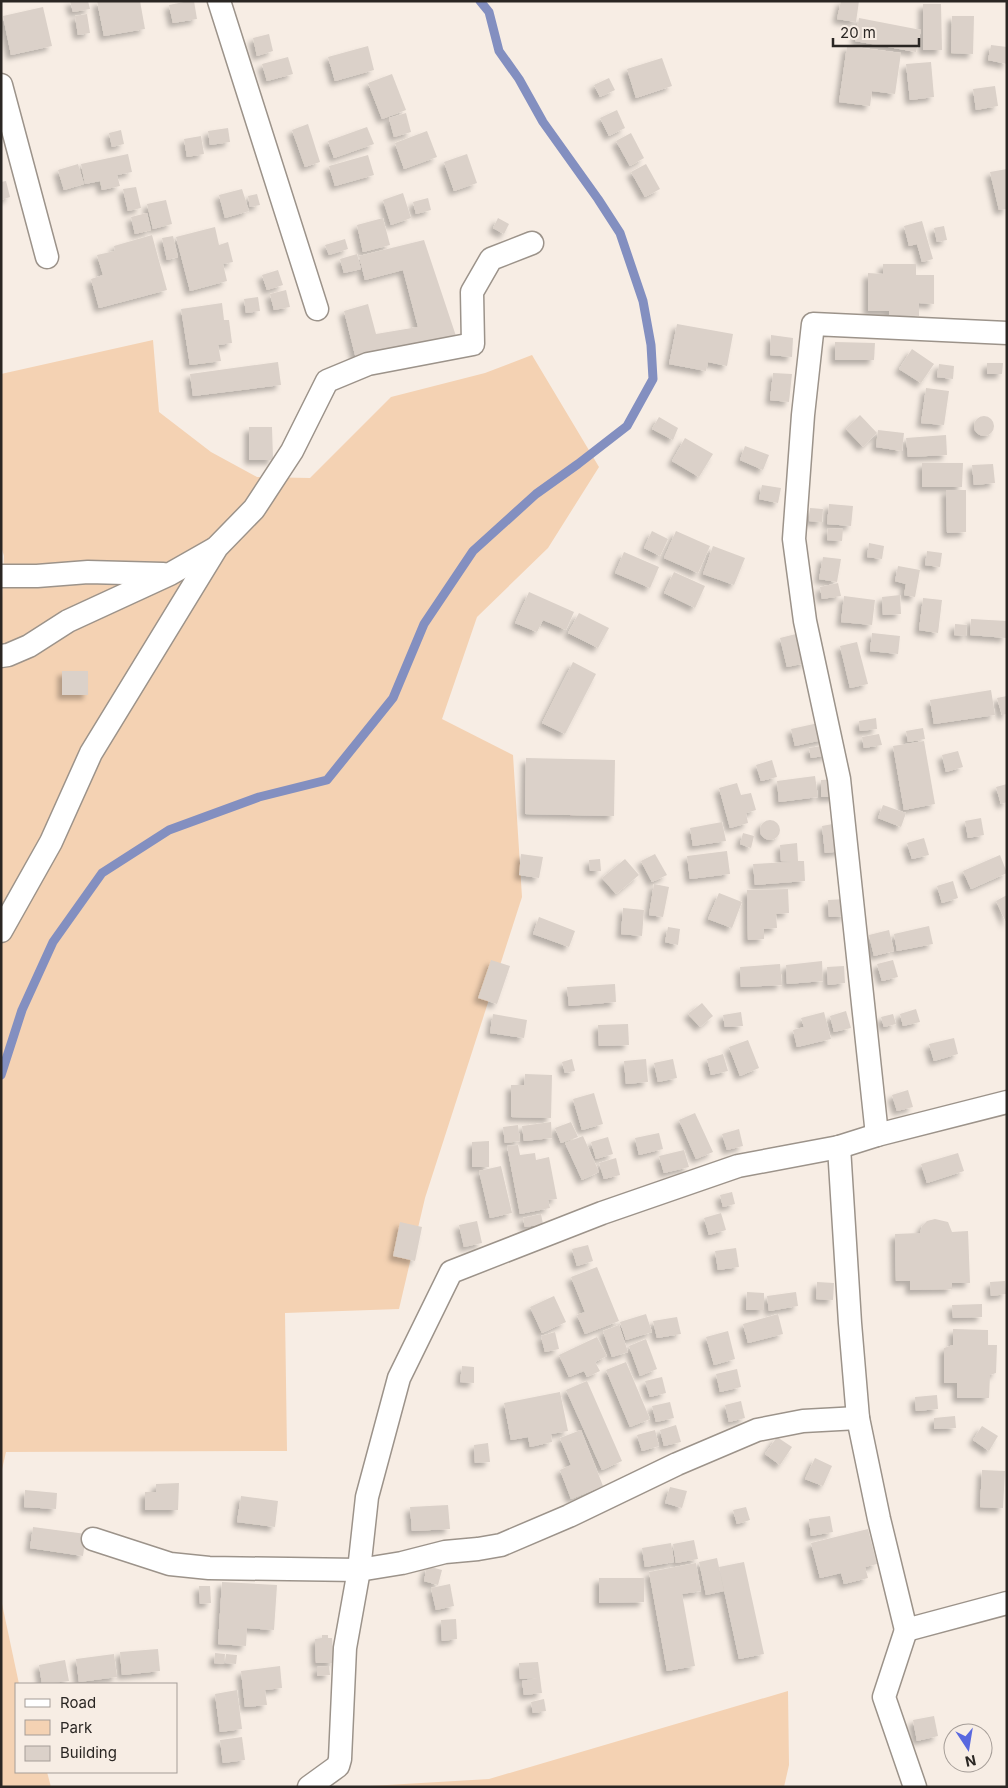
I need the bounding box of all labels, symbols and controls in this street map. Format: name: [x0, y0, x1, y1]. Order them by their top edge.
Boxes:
scale bar: [833, 15, 919, 47]
text: 20 m: [840, 23, 876, 42]
legend: [15, 1683, 178, 1773]
text: Road: [60, 1693, 96, 1712]
text: Park: [60, 1718, 93, 1737]
north arrow: [943, 1723, 993, 1773]
text: Building: [60, 1743, 117, 1762]
text: N: [964, 1752, 978, 1771]

